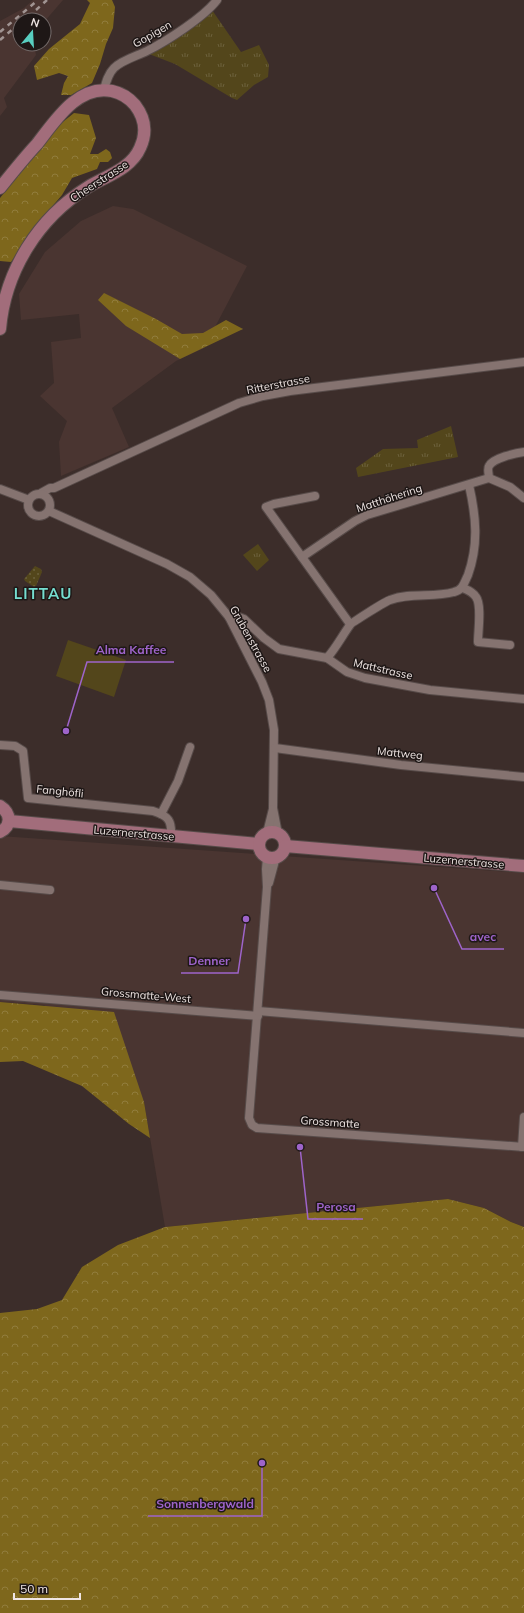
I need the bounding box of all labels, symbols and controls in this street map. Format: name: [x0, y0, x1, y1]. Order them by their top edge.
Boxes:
north arrow: [12, 12, 52, 52]
text: N: [29, 15, 41, 30]
street label: Gopigen: [130, 17, 174, 51]
street label: Cheerstrasse: [67, 157, 131, 205]
street label: Ritterstrasse: [245, 371, 311, 397]
street label: Matthöhering: [354, 481, 424, 515]
district label: LITTAU: [14, 584, 72, 603]
street label: Grubenstrasse: [227, 603, 275, 675]
callout: Alma Kaffee: [87, 638, 174, 662]
text: Alma Kaffee: [96, 642, 167, 657]
street label: Mattstrasse: [352, 655, 414, 683]
street label: Mattweg: [377, 744, 423, 762]
street label: Fanghöfli: [36, 782, 84, 800]
street label: Luzernerstrasse: [93, 823, 175, 843]
street label: Luzernerstrasse: [423, 851, 505, 871]
callout: avec: [462, 925, 504, 949]
text: avec: [470, 929, 496, 944]
callout: Denner: [181, 949, 238, 973]
text: Denner: [188, 953, 230, 968]
street label: Grossmatte-West: [101, 984, 192, 1006]
street label: Grossmatte: [300, 1113, 360, 1131]
callout: Perosa: [308, 1195, 363, 1219]
text: Perosa: [316, 1199, 356, 1214]
callout: Sonnenbergwald: [148, 1492, 262, 1516]
text: Sonnenbergwald: [156, 1496, 254, 1511]
scale bar: [14, 1575, 80, 1601]
text: 50 m: [20, 1581, 48, 1596]

